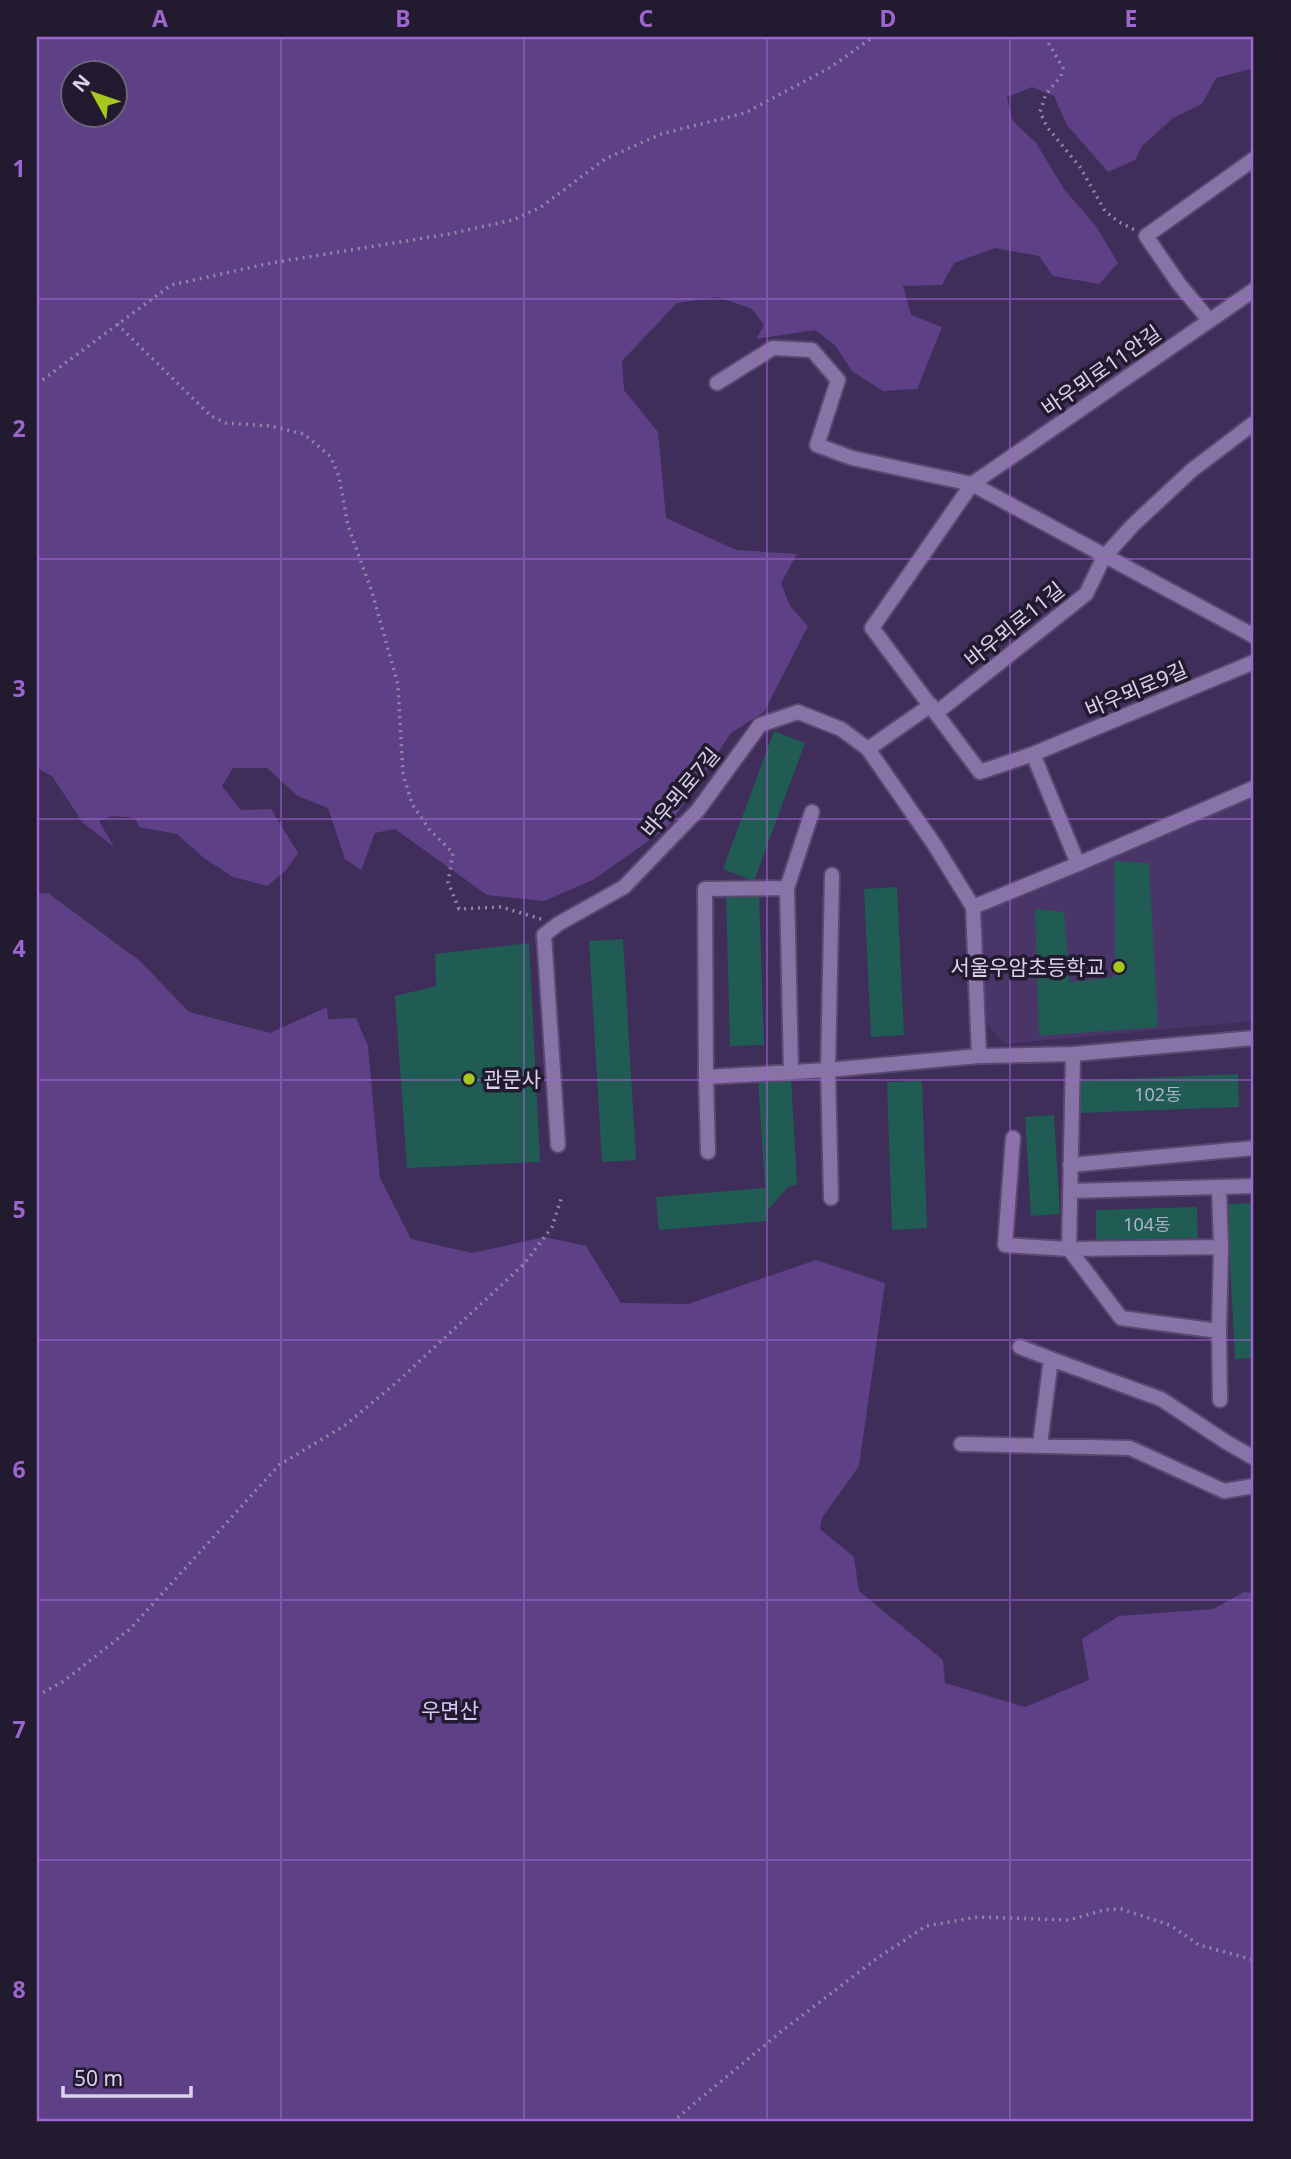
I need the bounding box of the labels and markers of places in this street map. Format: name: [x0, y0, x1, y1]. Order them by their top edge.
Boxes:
place label: 서울우암초등학교: [950, 953, 1105, 981]
marker: 서울우암초등학교: [1111, 959, 1127, 975]
place label: 관문사: [483, 1065, 541, 1093]
marker: 관문사: [461, 1071, 477, 1087]

